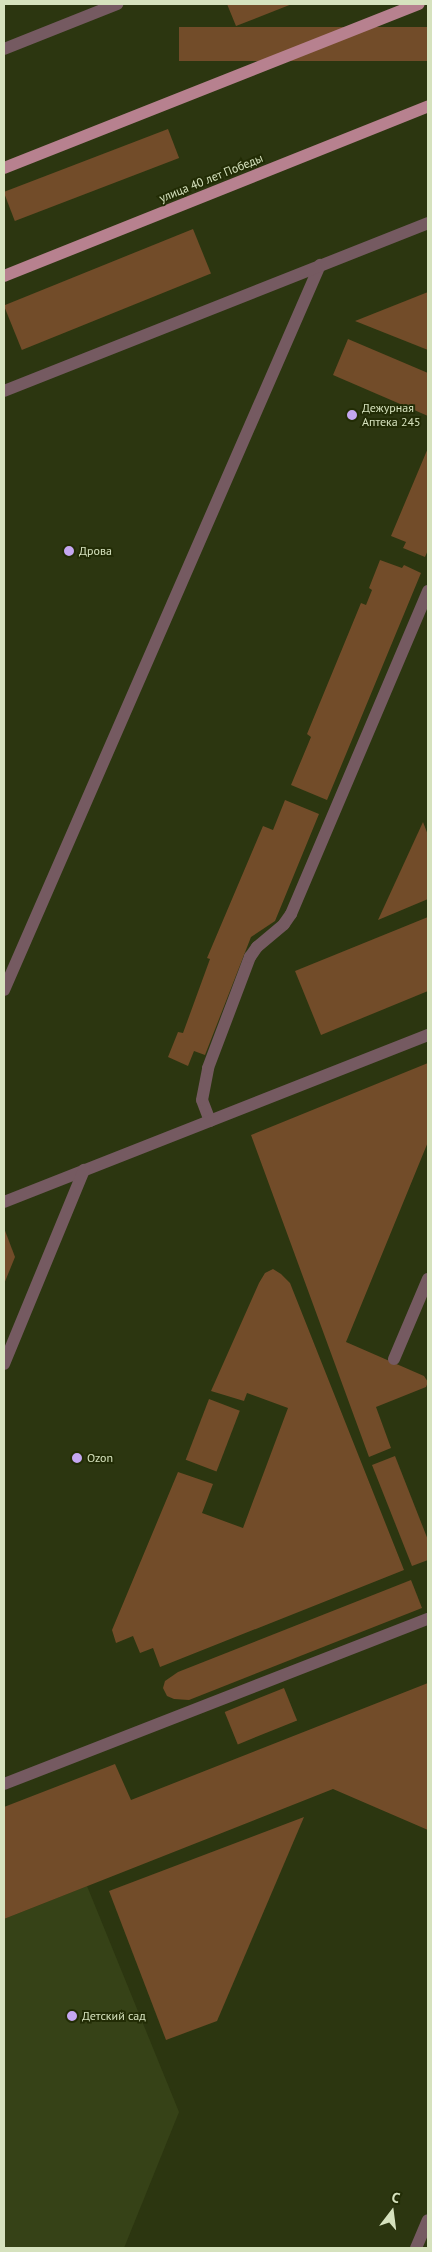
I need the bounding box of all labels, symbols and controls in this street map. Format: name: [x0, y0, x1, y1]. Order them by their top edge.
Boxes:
street label: улица 40 лет Победы: [157, 151, 265, 205]
place label: Дежурная Аптека 245: [362, 401, 421, 429]
marker: Дежурная Аптека 245: [346, 409, 358, 421]
place label: Дрова: [79, 544, 112, 558]
marker: Дрова: [63, 545, 75, 557]
place label: Ozon: [87, 1451, 113, 1465]
marker: Ozon: [71, 1452, 83, 1464]
place label: Детский сад: [82, 2009, 146, 2023]
marker: Детский сад: [66, 2010, 78, 2022]
north arrow: [367, 2187, 417, 2237]
text: С: [390, 2188, 402, 2207]

